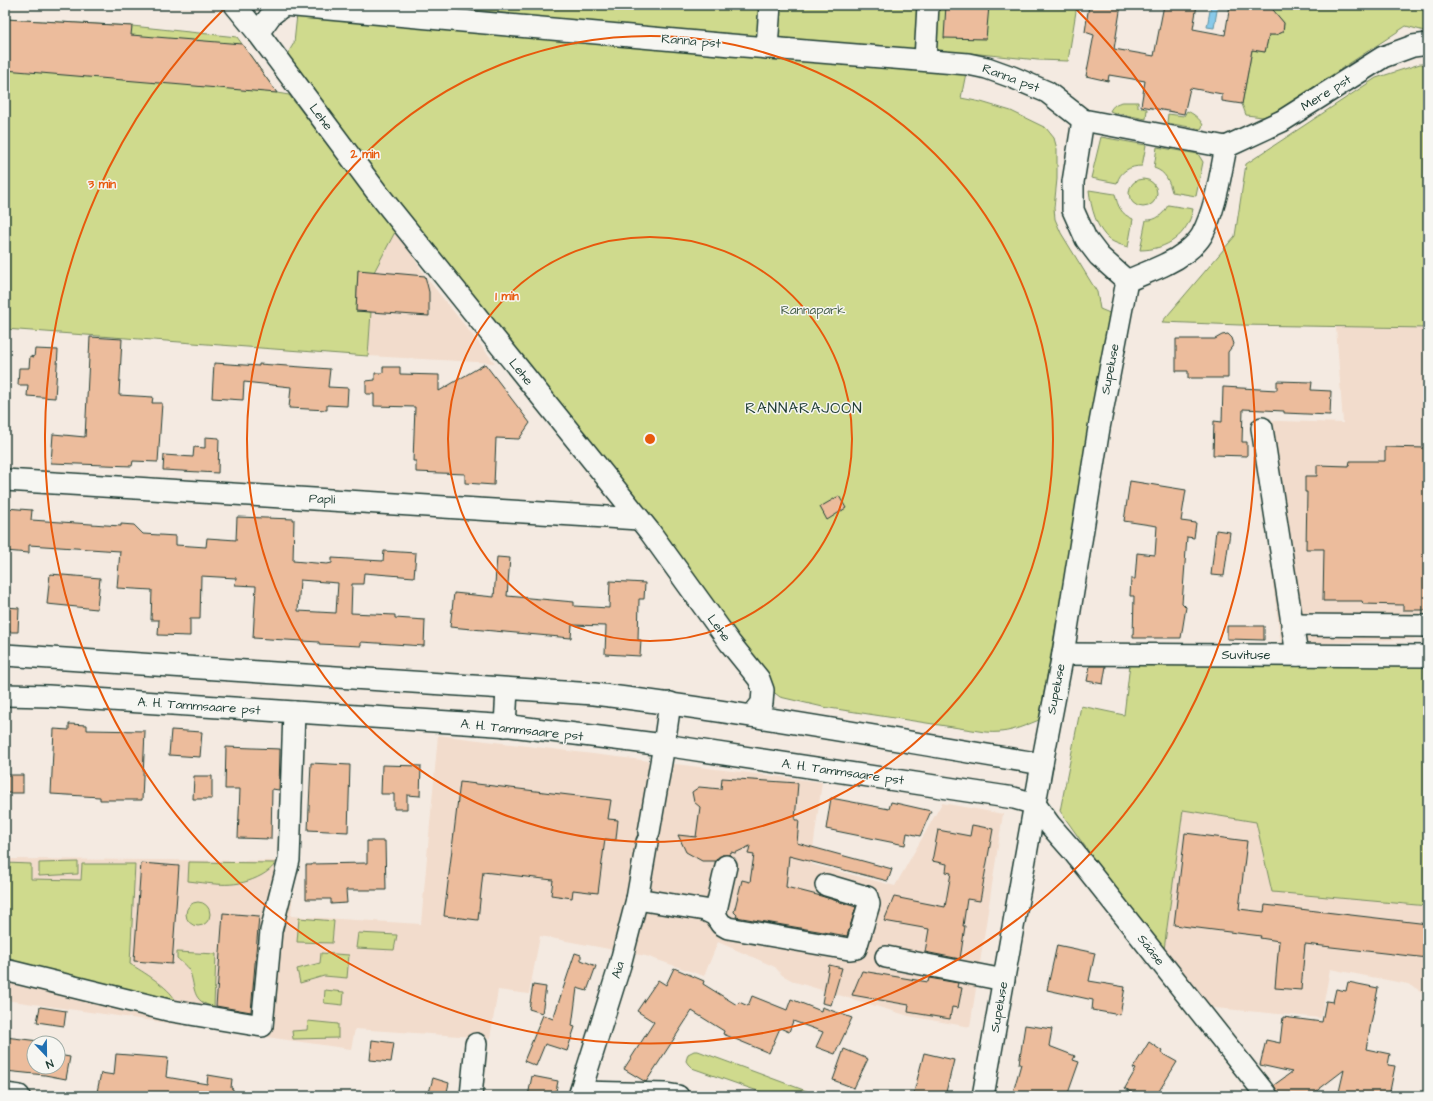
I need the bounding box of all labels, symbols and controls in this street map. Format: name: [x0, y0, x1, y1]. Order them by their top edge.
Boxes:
street label: Ranna pst: [660, 29, 722, 53]
street label: Ranna pst: [980, 59, 1043, 97]
street label: Mere pst: [1297, 70, 1355, 116]
street label: Lehe: [305, 100, 337, 134]
text: 2 min: [350, 146, 379, 163]
text: 3 min: [87, 176, 116, 193]
text: 1 min: [495, 288, 519, 305]
park label: Rannapark: [781, 301, 845, 319]
street label: Supeluse: [1096, 342, 1124, 396]
street label: Lehe: [505, 355, 537, 389]
district label: RANNARAJOON: [745, 398, 863, 419]
centre of rings: [643, 432, 657, 446]
street label: Papli: [308, 489, 336, 509]
street label: Lehe: [703, 611, 735, 645]
street label: Suvituse: [1221, 646, 1271, 664]
street label: Supeluse: [1042, 662, 1070, 716]
street label: A. H. Tammsaare pst: [137, 693, 262, 719]
street label: A. H. Tammsaare pst: [460, 715, 585, 745]
street label: A. H. Tammsaare pst: [781, 755, 906, 790]
street label: Sääse: [1133, 931, 1169, 969]
street label: Aia: [607, 959, 629, 981]
street label: Supeluse: [986, 980, 1012, 1034]
north arrow: [26, 1035, 66, 1075]
text: N: [43, 1056, 56, 1072]

